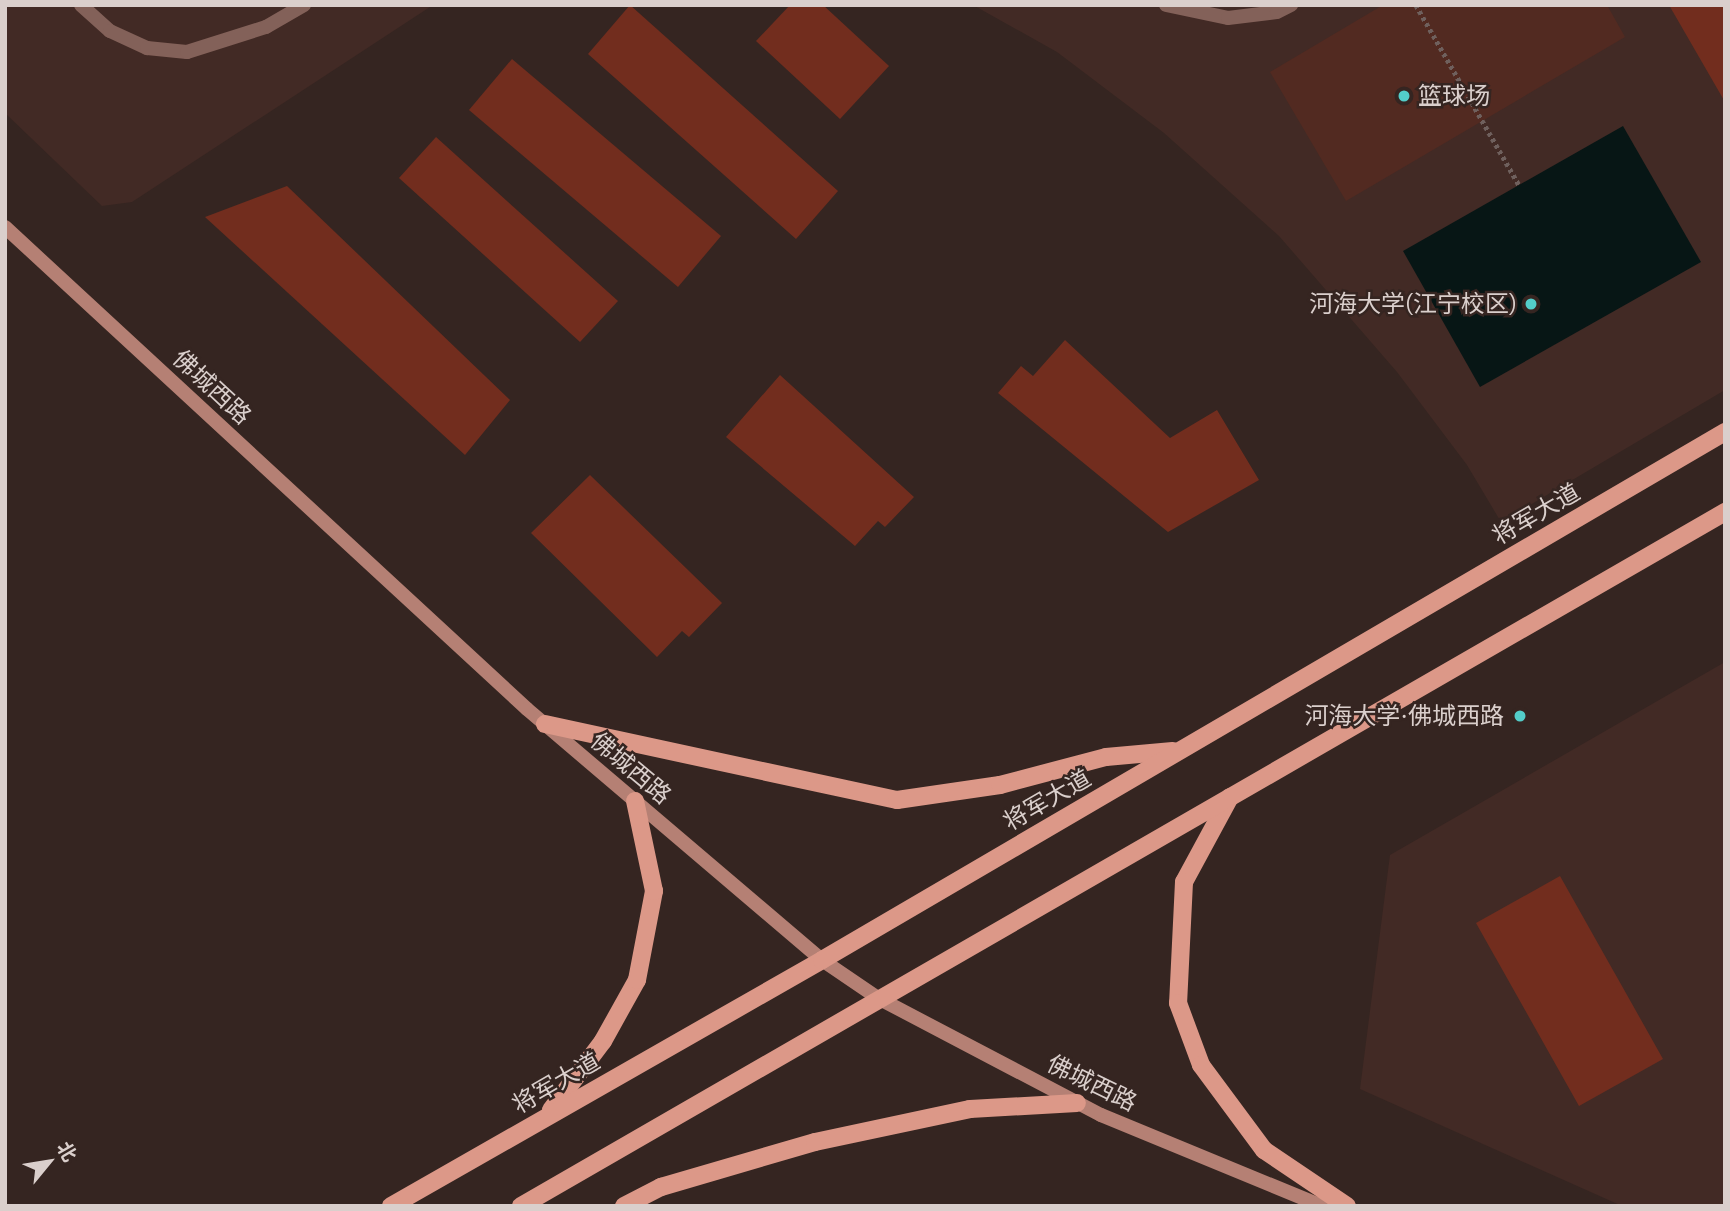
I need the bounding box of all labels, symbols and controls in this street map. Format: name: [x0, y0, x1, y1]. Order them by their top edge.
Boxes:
place label: 篮球场: [1418, 82, 1490, 110]
marker: 篮球场: [1396, 88, 1412, 104]
place label: 河海大学(江宁校区): [1309, 290, 1517, 318]
marker: 河海大学(江宁校区): [1523, 296, 1539, 312]
street label: 佛城西路: [167, 344, 257, 430]
street label: 将军大道: [1487, 478, 1585, 550]
place label: 河海大学·佛城西路: [1304, 702, 1504, 730]
marker: 河海大学·佛城西路: [1510, 706, 1530, 726]
street label: 佛城西路: [585, 726, 677, 810]
street label: 将军大道: [998, 764, 1096, 836]
street label: 将军大道: [507, 1047, 605, 1119]
street label: 佛城西路: [1043, 1049, 1141, 1117]
north arrow: [14, 1127, 84, 1197]
text: 北: [52, 1137, 82, 1166]

